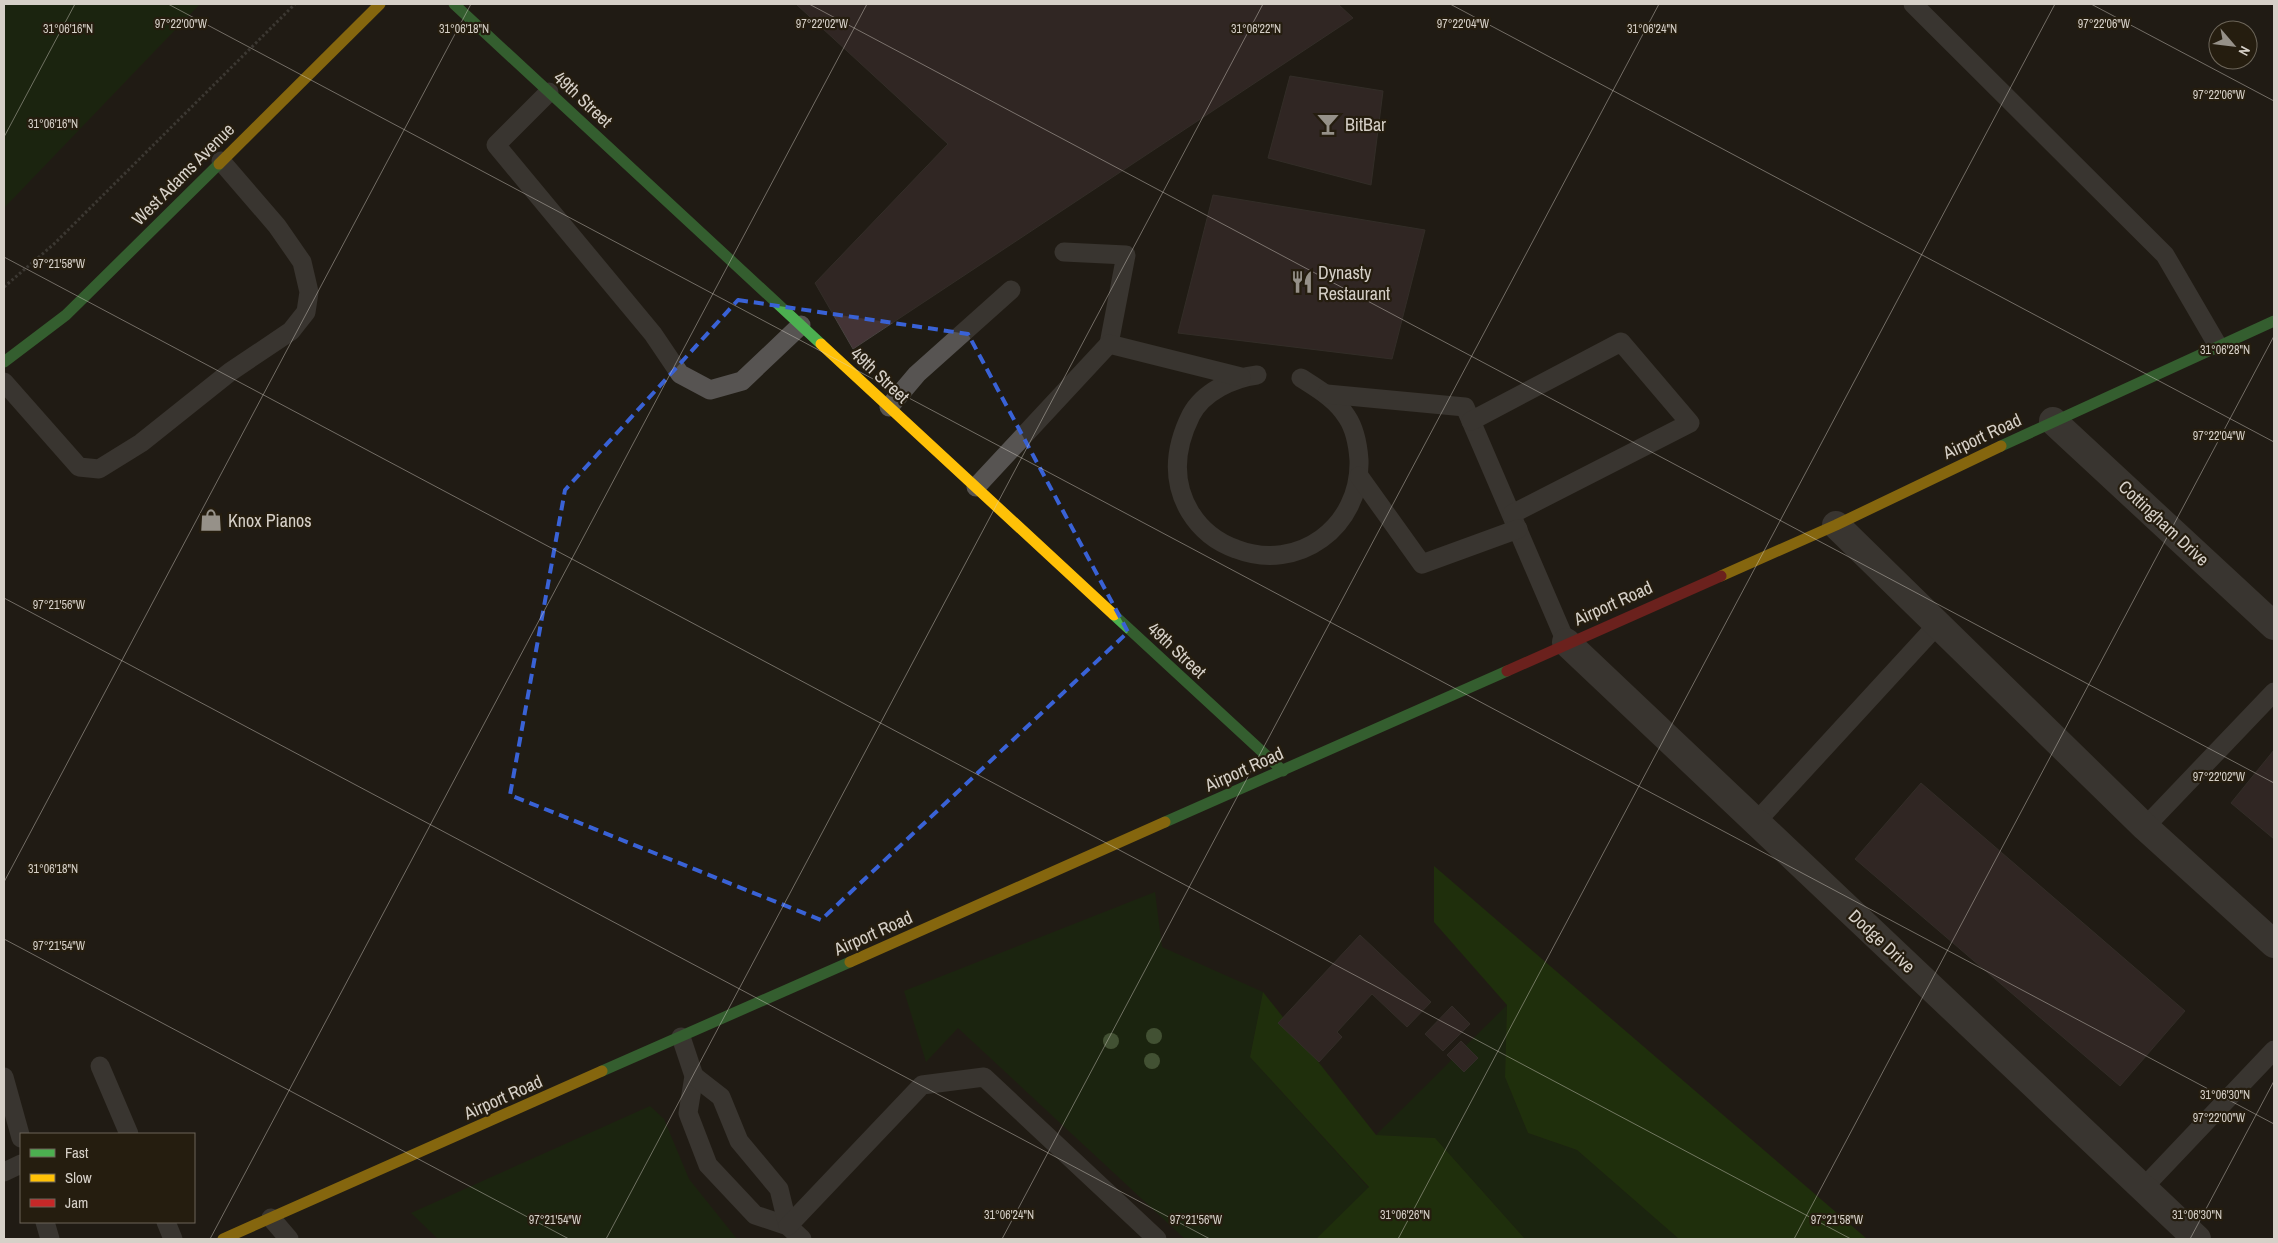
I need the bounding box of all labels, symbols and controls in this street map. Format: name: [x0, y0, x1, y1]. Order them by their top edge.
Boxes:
text: 97°22'00"W: [155, 16, 208, 32]
text: 97°22'02"W: [796, 16, 849, 32]
text: 97°22'04"W: [1437, 16, 1490, 32]
text: 97°22'06"W: [2078, 16, 2131, 32]
north arrow: [2208, 20, 2258, 70]
text: 31°06'16"N: [43, 21, 93, 37]
text: 31°06'18"N: [439, 21, 489, 37]
text: 31°06'22"N: [1231, 21, 1281, 37]
text: 31°06'24"N: [1627, 21, 1677, 37]
text: N: [2235, 43, 2254, 59]
street label: 49th Street: [548, 65, 618, 133]
text: 97°22'06"W: [2193, 87, 2246, 103]
bar icon: BitBar: [1315, 111, 1341, 137]
place label: BitBar: [1345, 112, 1386, 137]
text: 31°06'16"N: [28, 116, 78, 132]
street label: West Adams Avenue: [126, 117, 240, 231]
text: 97°21'58"W: [33, 256, 86, 272]
place label: Dynasty Restaurant: [1318, 260, 1390, 306]
restaurant icon: Dynasty Restaurant: [1289, 269, 1315, 295]
street label: 49th Street: [845, 341, 915, 409]
text: 31°06'28"N: [2200, 342, 2250, 358]
street label: Airport Road: [1938, 407, 2025, 465]
text: 97°22'04"W: [2193, 428, 2246, 444]
street label: Cottingham Drive: [2113, 474, 2215, 572]
shop icon: Knox Pianos: [198, 507, 224, 533]
place label: Knox Pianos: [228, 508, 312, 533]
street label: Airport Road: [1569, 575, 1656, 632]
text: 97°21'56"W: [33, 597, 86, 613]
street label: 49th Street: [1142, 616, 1212, 684]
street label: Airport Road: [1200, 741, 1287, 798]
text: 97°22'02"W: [2193, 769, 2246, 785]
text: 31°06'18"N: [28, 861, 78, 877]
street label: Dodge Drive: [1843, 904, 1921, 978]
street label: Airport Road: [829, 905, 916, 962]
text: 97°21'54"W: [33, 938, 86, 954]
street label: Airport Road: [459, 1069, 546, 1126]
text: 31°06'30"N: [2200, 1087, 2250, 1103]
text: 97°22'00"W: [2193, 1110, 2246, 1126]
legend: [20, 1133, 195, 1223]
text: Fast: [65, 1142, 89, 1163]
text: Slow: [65, 1167, 92, 1188]
text: Jam: [65, 1192, 88, 1213]
text: 31°06'24"N: [984, 1207, 1034, 1223]
text: 31°06'26"N: [1380, 1207, 1430, 1223]
text: 31°06'30"N: [2172, 1207, 2222, 1223]
text: 97°21'54"W: [529, 1212, 582, 1228]
text: 97°21'56"W: [1170, 1212, 1223, 1228]
text: 97°21'58"W: [1811, 1212, 1864, 1228]

